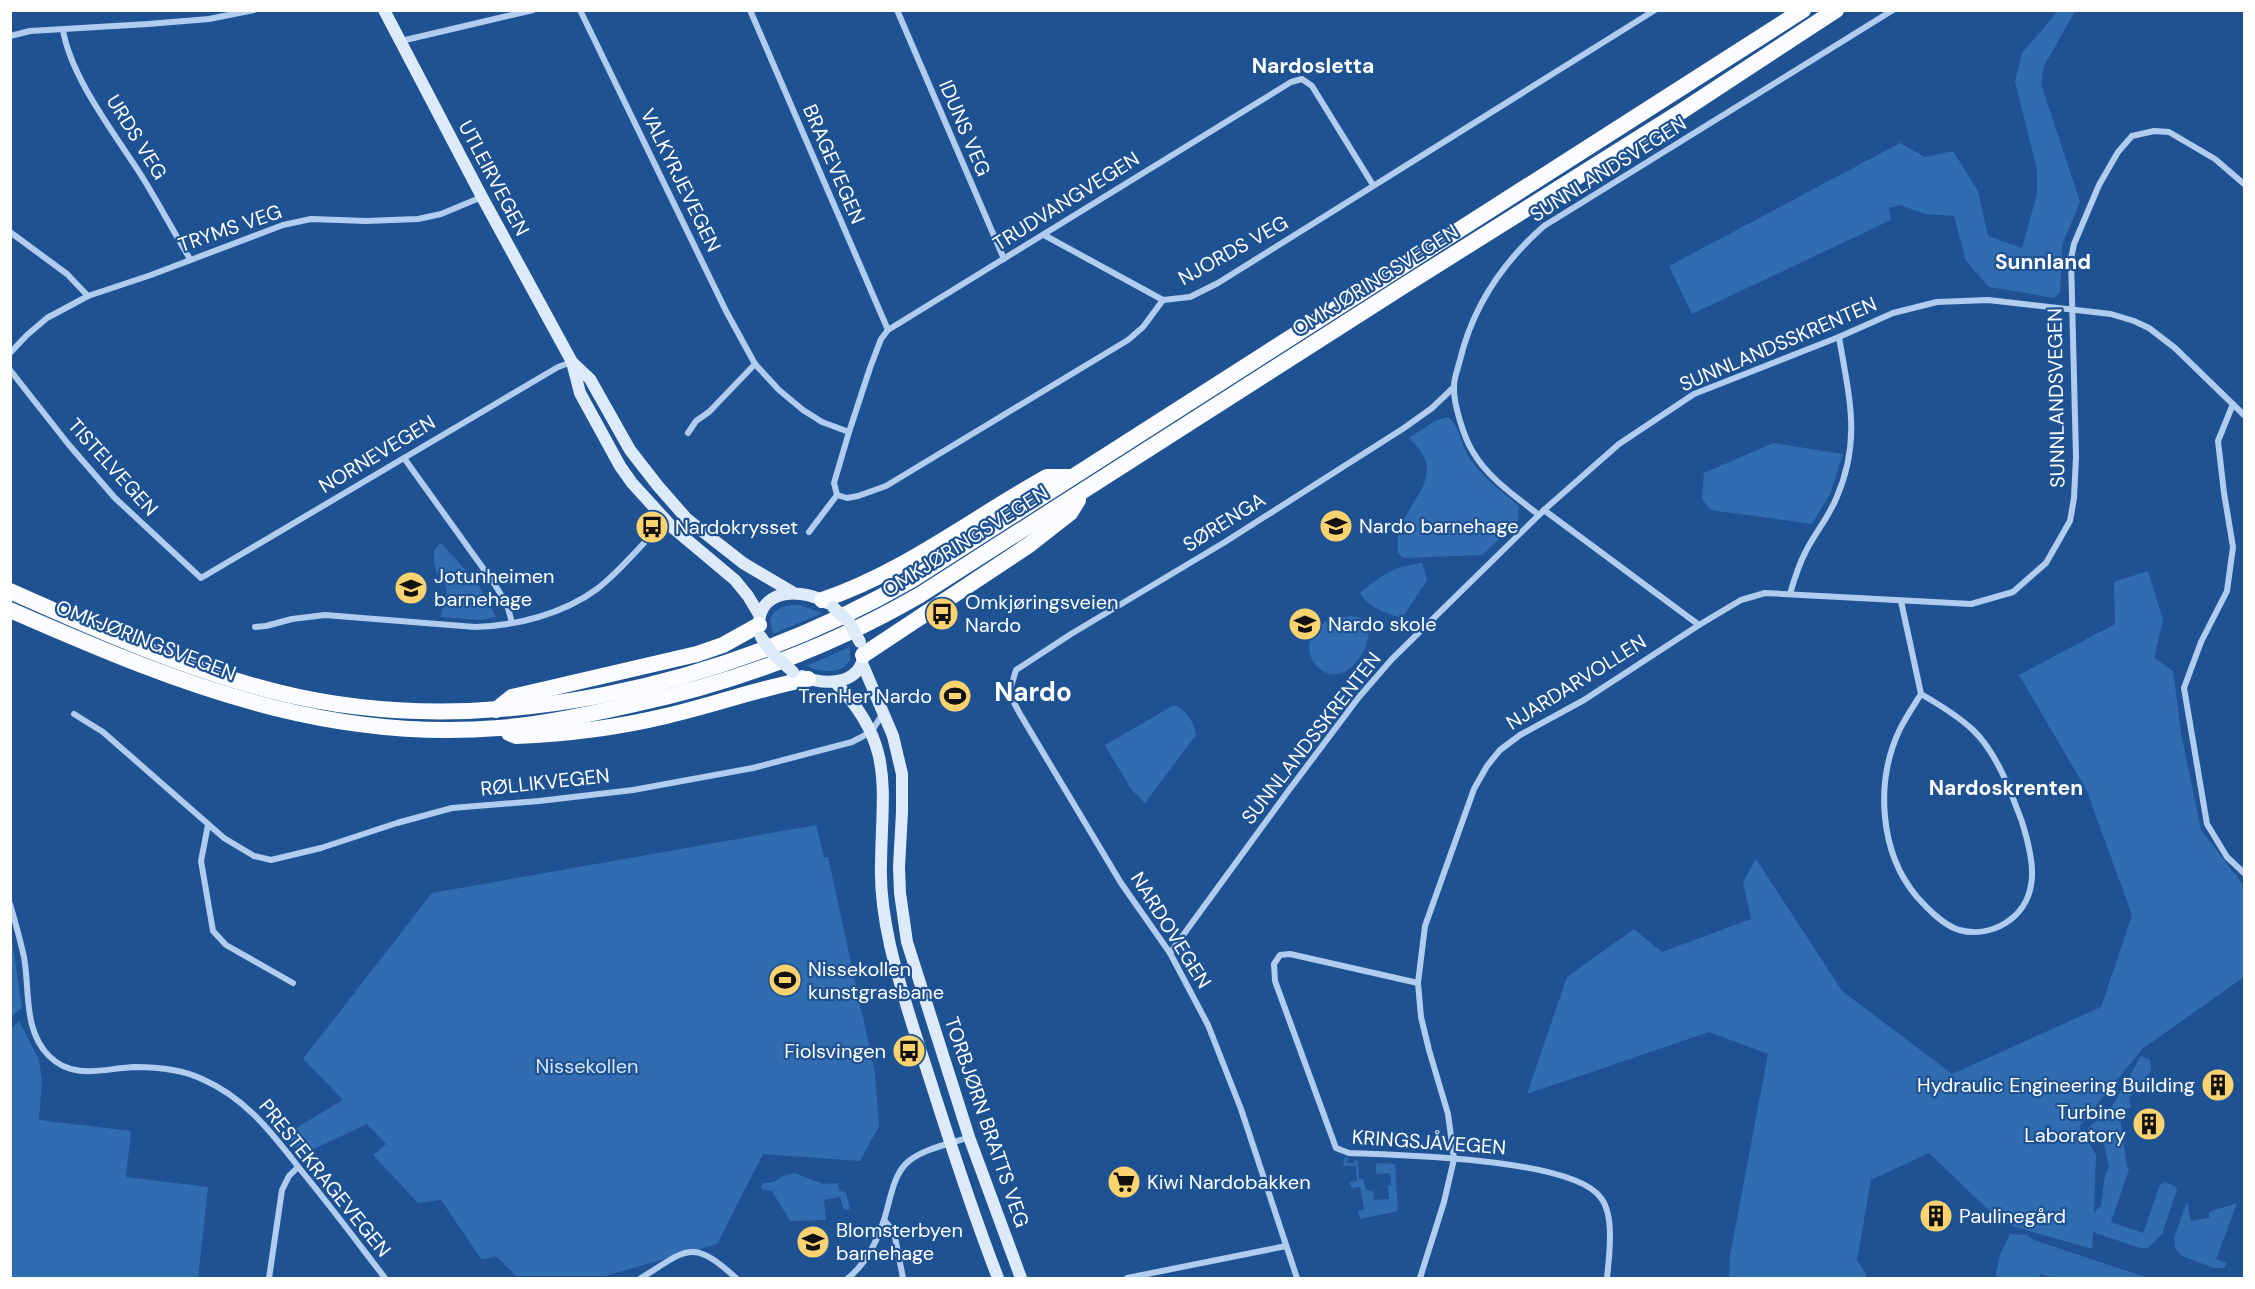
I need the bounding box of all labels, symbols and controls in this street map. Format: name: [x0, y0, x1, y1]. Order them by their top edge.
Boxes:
district label: Nardosletta: [1252, 52, 1374, 80]
street label: IDUNS VEG: [933, 76, 997, 180]
street label: URDS VEG: [101, 90, 173, 184]
street label: BRAGEVEGEN: [797, 100, 871, 228]
street label: VALKYRJEVEGEN: [635, 104, 727, 256]
street label: SUNNLANDSVEGEN: [1525, 110, 1691, 228]
street label: UTLEIRVEGEN: [453, 116, 535, 240]
street label: TRUDVANGVEGEN: [988, 145, 1144, 257]
street label: TRYMS VEG: [175, 198, 285, 258]
street label: NJORDS VEG: [1173, 209, 1293, 291]
street label: OMKJØRINGSVEGEN: [1287, 218, 1463, 342]
district label: Sunnland: [1995, 248, 2091, 276]
street label: SUNNLANDSSKRENTEN: [1675, 291, 1881, 397]
street label: SUNNLANDSVEGEN: [2041, 308, 2071, 488]
street label: NORNEVEGEN: [314, 409, 440, 499]
street label: TISTELVEGEN: [62, 413, 164, 521]
street label: OMKJØRINGSVEGEN: [877, 479, 1053, 603]
street label: SØRENGA: [1178, 486, 1270, 558]
school or university icon: Nardo barnehage: [1318, 508, 1354, 544]
bus stop icon: Nardokrysset: [634, 509, 670, 545]
place label: Nardo barnehage: [1359, 513, 1519, 539]
place label: Nardokrysset: [675, 514, 798, 540]
place label: Jotunheimen barnehage: [434, 563, 555, 612]
school or university icon: Jotunheimen barnehage: [393, 570, 429, 606]
place label: Omkjøringsveien Nardo: [965, 589, 1119, 638]
street label: OMKJØRINGSVEGEN: [52, 594, 240, 686]
bus stop icon: Omkjøringsveien Nardo: [924, 596, 960, 632]
school or university icon: Nardo skole: [1287, 606, 1323, 642]
place label: Nardo skole: [1328, 611, 1437, 637]
street label: NJARDARVOLLEN: [1501, 629, 1651, 735]
street label: SUNNLANDSSKRENTEN: [1236, 646, 1386, 830]
district label: Nardo: [994, 675, 1072, 709]
sports icon: TrenHer Nardo: [937, 678, 973, 714]
place label: TrenHer Nardo: [798, 683, 932, 709]
street label: RØLLIKVEGEN: [479, 762, 611, 802]
district label: Nardoskrenten: [1929, 774, 2083, 802]
street label: NARDOVEGEN: [1125, 867, 1217, 993]
place label: Nissekollen kunstgrasbane: [808, 956, 944, 1005]
sports icon: Nissekollen kunstgrasbane: [767, 962, 803, 998]
street label: TORBJØRN BRATTS VEG: [939, 1013, 1035, 1231]
bus stop icon: Fiolsvingen: [891, 1033, 927, 1069]
place label: Fiolsvingen: [784, 1038, 886, 1064]
park label: Nissekollen: [535, 1053, 639, 1079]
building icon: Hydraulic Engineering Building: [2200, 1067, 2236, 1103]
place label: Hydraulic Engineering Building: [1917, 1072, 2195, 1098]
street label: PRESTEKRAGEVEGEN: [253, 1094, 397, 1262]
place label: Turbine Laboratory: [2024, 1099, 2126, 1148]
building icon: Turbine Laboratory: [2131, 1106, 2167, 1142]
street label: KRINGSJÅVEGEN: [1351, 1124, 1507, 1160]
supermarket icon: Kiwi Nardobakken: [1106, 1164, 1142, 1200]
place label: Kiwi Nardobakken: [1147, 1169, 1311, 1195]
building icon: Paulinegård: [1918, 1198, 1954, 1234]
place label: Paulinegård: [1959, 1203, 2066, 1229]
place label: Blomsterbyen barnehage: [836, 1217, 963, 1266]
school or university icon: Blomsterbyen barnehage: [795, 1224, 831, 1260]

